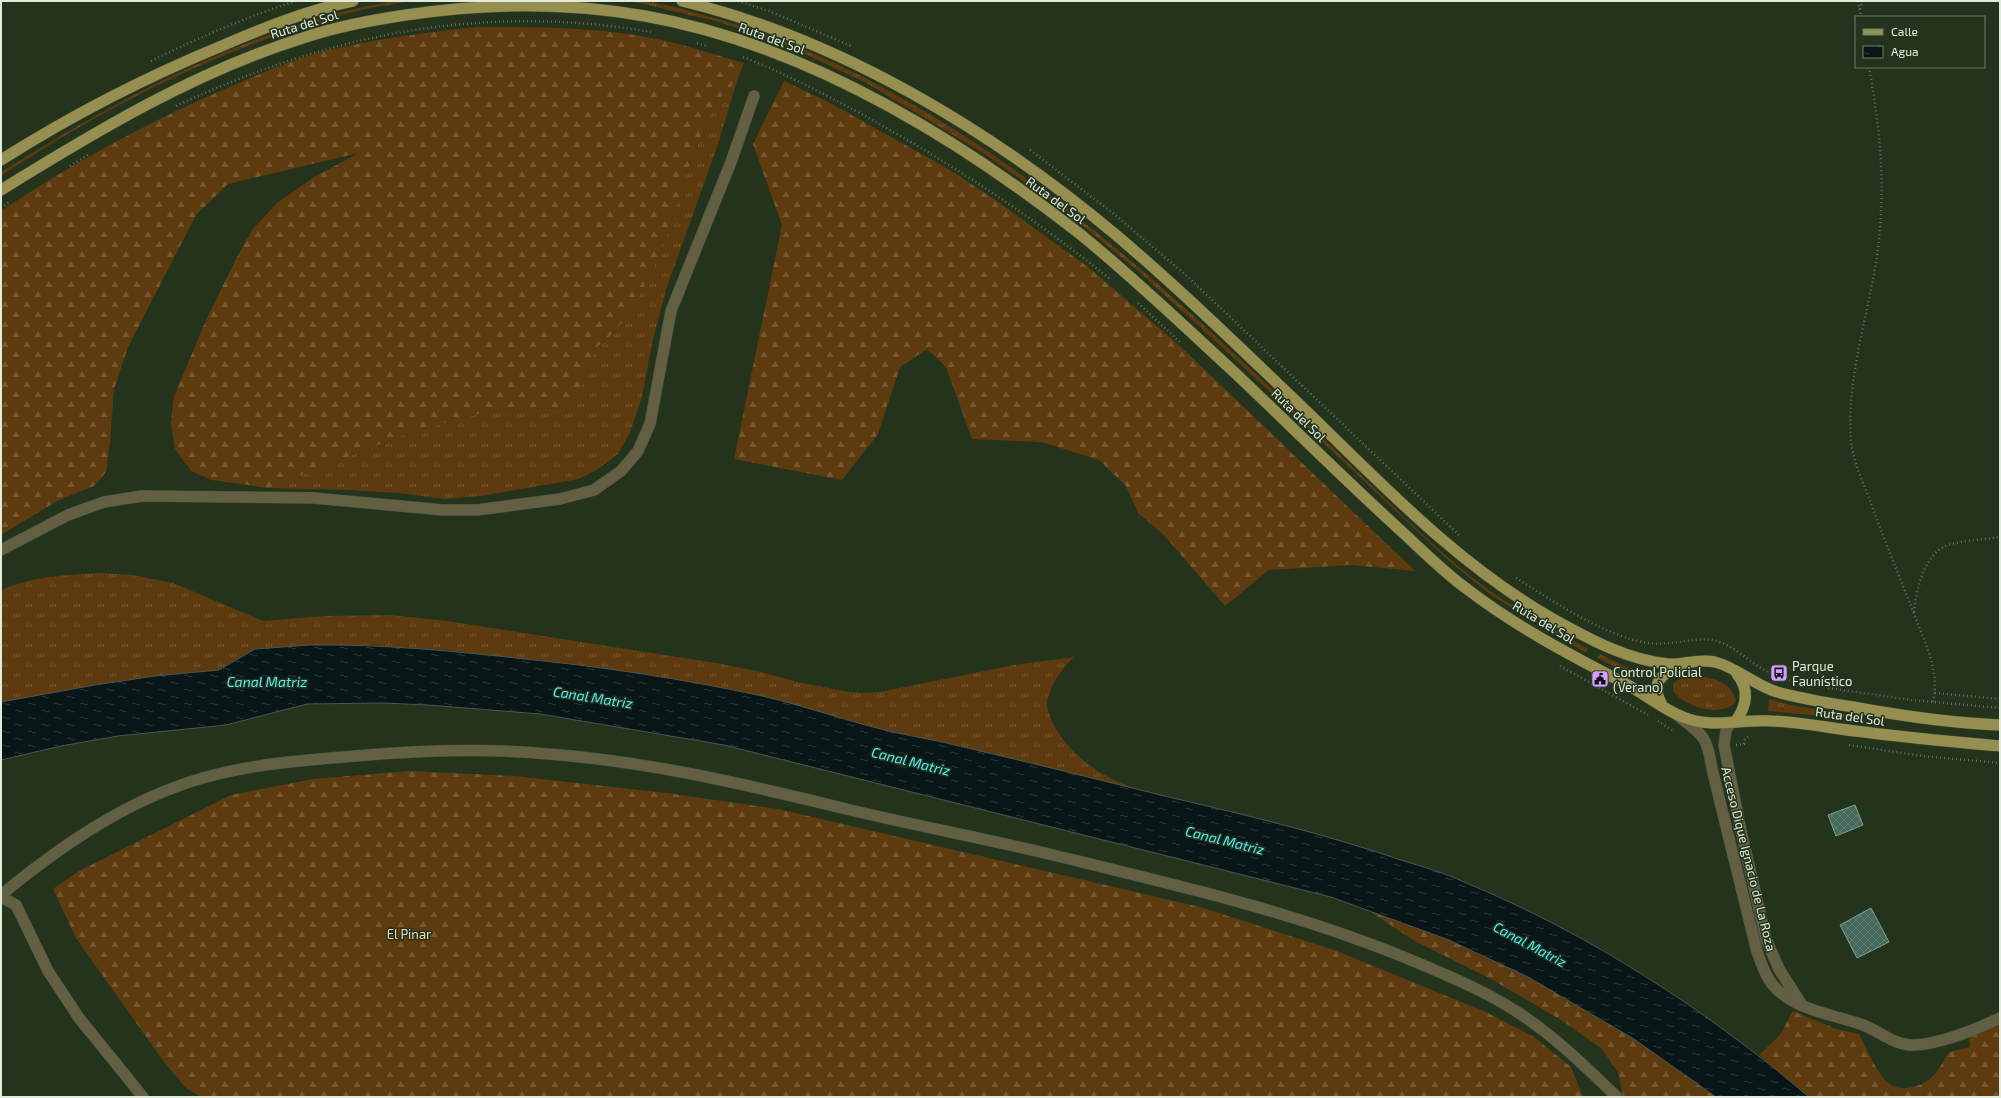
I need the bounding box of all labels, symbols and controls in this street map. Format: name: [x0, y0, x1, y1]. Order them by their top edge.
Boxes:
street label: Ruta del Sol: [268, 6, 340, 42]
legend: [1855, 16, 1985, 68]
street label: Ruta del Sol: [736, 19, 808, 58]
text: Calle: [1891, 24, 1918, 38]
text: Agua: [1891, 44, 1919, 58]
street label: Ruta del Sol: [1023, 173, 1089, 227]
street label: Ruta del Sol: [1268, 385, 1330, 445]
street label: Ruta del Sol: [1510, 597, 1578, 647]
place label: Parque Faunístico: [1792, 658, 1852, 689]
bus stop icon: Parque Faunístico: [1769, 663, 1789, 683]
place label: Control Policial (Verano): [1613, 664, 1702, 695]
public building icon: Control Policial (Verano): [1590, 669, 1610, 689]
water label: Canal Matriz: [227, 673, 307, 690]
water label: Canal Matriz: [552, 682, 634, 712]
street label: Ruta del Sol: [1814, 703, 1886, 729]
water label: Canal Matriz: [870, 743, 952, 779]
street label: Acceso Dique Ignacio de La Roza: [1718, 765, 1780, 953]
water label: Canal Matriz: [1184, 822, 1266, 858]
water label: Canal Matriz: [1490, 918, 1570, 970]
park label: El Pinar: [387, 926, 431, 942]

